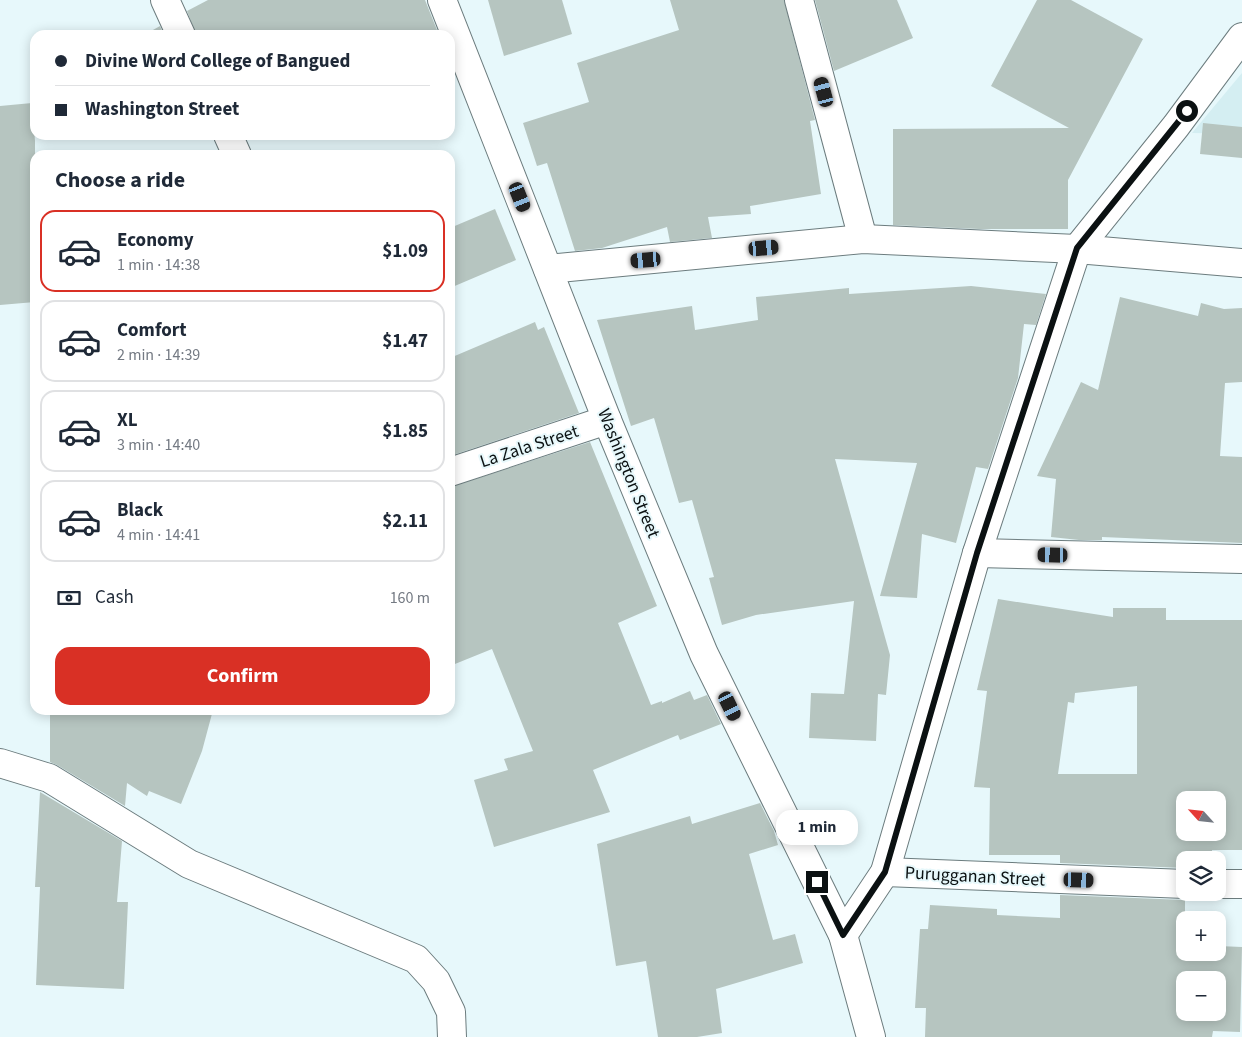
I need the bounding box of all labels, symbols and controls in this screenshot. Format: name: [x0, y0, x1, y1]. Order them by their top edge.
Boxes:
text: Divine Word College of Bangued: [85, 48, 350, 75]
car: [812, 76, 835, 108]
text: Washington Street: [85, 96, 239, 123]
route start: [1176, 100, 1198, 122]
text: Choose a ride: [55, 164, 185, 196]
car: [507, 180, 532, 214]
text: Economy: [117, 227, 194, 254]
icon: car: [57, 229, 102, 274]
text: $1.09: [382, 238, 428, 265]
car: [748, 239, 779, 257]
car: [630, 251, 661, 269]
text: 1 min · 14:38: [117, 254, 200, 276]
text: Comfort: [117, 317, 187, 344]
icon: car: [57, 319, 102, 364]
text: $1.47: [382, 328, 428, 355]
text: 2 min · 14:39: [117, 344, 200, 366]
street label: Washington Street: [591, 405, 666, 542]
text: XL: [117, 407, 138, 434]
icon: car: [57, 409, 102, 454]
text: $1.85: [382, 418, 428, 445]
street label: La Zala Street: [477, 419, 582, 474]
text: 3 min · 14:40: [117, 434, 200, 456]
text: Black: [117, 497, 163, 524]
icon: car: [57, 499, 102, 544]
text: $2.11: [382, 508, 428, 535]
text: 4 min · 14:41: [117, 524, 200, 546]
car: [1037, 547, 1068, 563]
icon: cash: [55, 584, 83, 612]
text: Cash: [95, 584, 134, 611]
text: 160 m: [390, 587, 430, 609]
button: Confirm: [55, 647, 430, 705]
car: [716, 689, 743, 723]
north arrow: [1176, 791, 1226, 841]
map controls: [1176, 791, 1226, 1021]
callout: 1 min: [776, 810, 858, 844]
text: 1 min: [798, 816, 836, 838]
button: layers: [1176, 851, 1226, 901]
street label: Purugganan Street: [904, 860, 1046, 893]
route end: [806, 871, 828, 893]
car: [1063, 872, 1094, 888]
button: +: [1176, 911, 1226, 961]
button: −: [1176, 971, 1226, 1021]

